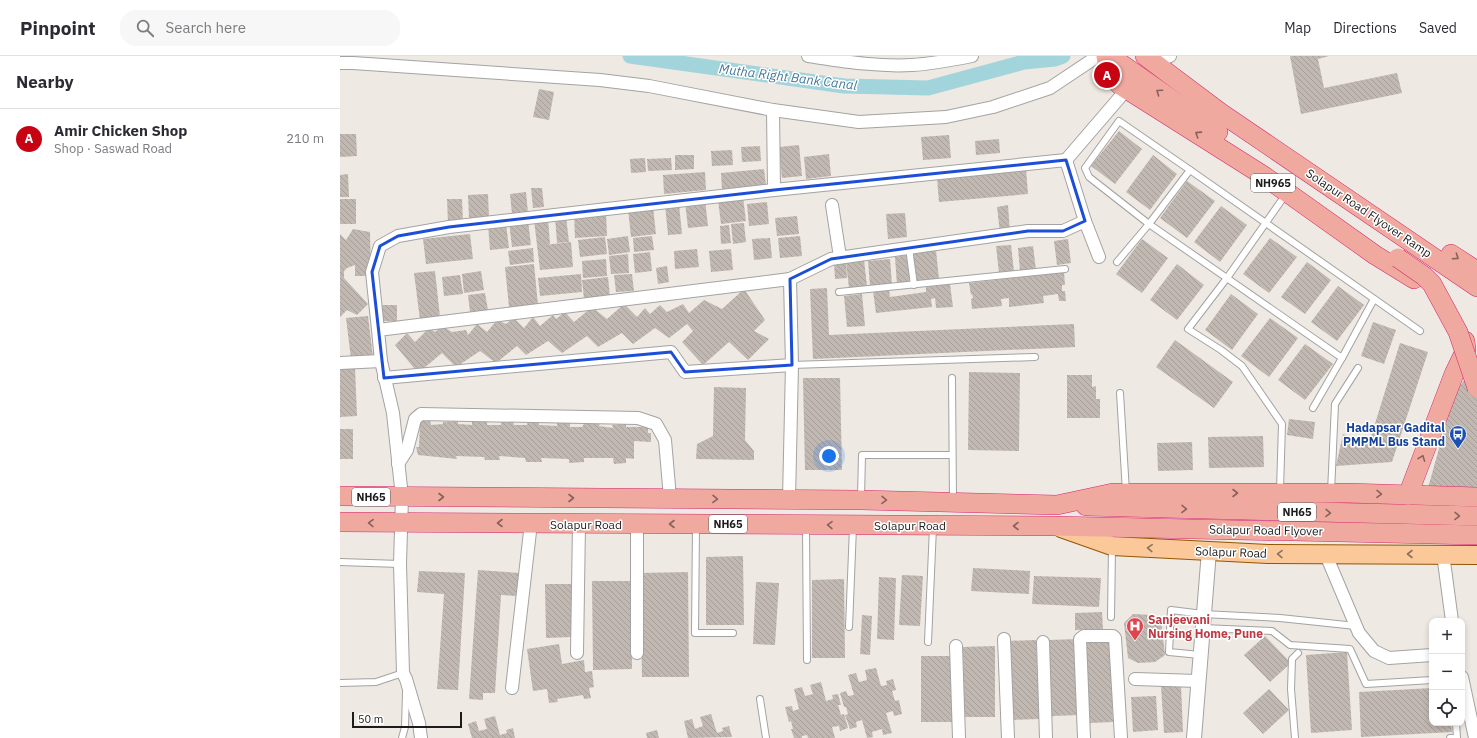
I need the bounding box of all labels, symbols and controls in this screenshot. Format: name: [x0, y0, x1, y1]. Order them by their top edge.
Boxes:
search box: [120, 10, 400, 46]
text: Pinpoint: [20, 16, 96, 40]
icon: search: [134, 17, 156, 39]
text: Search here: [166, 18, 246, 37]
text: Map: [1284, 19, 1311, 37]
text: Directions: [1333, 19, 1397, 37]
text: Saved: [1419, 19, 1457, 37]
water label: Mutha Right Bank Canal: [718, 60, 859, 94]
pin: A: [1094, 60, 1120, 90]
text: Nearby: [16, 71, 74, 93]
one-way arrow: [1157, 90, 1164, 97]
text: Amir Chicken Shop: [54, 121, 187, 140]
text: A: [25, 130, 33, 147]
text: 210 m: [286, 130, 324, 147]
one-way arrow: [1195, 132, 1202, 139]
text: Shop · Saswad Road: [54, 140, 172, 157]
street label: Solapur Road Flyover Ramp: [1303, 165, 1435, 261]
road number: NH965: [1251, 174, 1295, 192]
one-way arrow: [1452, 252, 1459, 260]
place label: Hadapsar Gadital PMPML Bus Stand: [1343, 420, 1445, 449]
bus stop icon: Hadapsar Gadital PMPML Bus Stand: [1448, 424, 1468, 449]
your location: [819, 446, 839, 466]
one-way arrow: [1417, 455, 1425, 462]
road number: NH65: [352, 488, 390, 506]
one-way arrow: [1232, 489, 1238, 497]
one-way arrow: [1376, 490, 1382, 498]
one-way arrow: [438, 493, 444, 501]
one-way arrow: [568, 494, 574, 502]
one-way arrow: [712, 494, 718, 503]
one-way arrow: [881, 496, 887, 505]
road number: NH65: [1278, 503, 1316, 521]
one-way arrow: [1181, 505, 1187, 513]
one-way arrow: [1325, 508, 1331, 517]
one-way arrow: [1454, 512, 1460, 520]
road number: NH65: [709, 515, 747, 533]
street label: Solapur Road: [550, 517, 622, 532]
street label: Solapur Road: [874, 518, 946, 533]
one-way arrow: [368, 519, 374, 527]
one-way arrow: [497, 519, 503, 527]
one-way arrow: [669, 520, 675, 528]
one-way arrow: [827, 521, 833, 529]
one-way arrow: [1013, 522, 1019, 530]
street label: Solapur Road Flyover: [1209, 522, 1324, 539]
one-way arrow: [1147, 543, 1153, 552]
street label: Solapur Road: [1195, 543, 1267, 561]
one-way arrow: [1277, 550, 1283, 558]
one-way arrow: [1407, 550, 1413, 559]
place label: Sanjeevani Nursing Home, Pune: [1148, 612, 1263, 641]
hospital icon: Sanjeevani Nursing Home, Pune: [1125, 616, 1145, 641]
map controls: [1429, 618, 1465, 726]
button: +: [1429, 618, 1465, 654]
button: −: [1429, 654, 1465, 690]
button: locate: [1429, 690, 1465, 726]
scale bar: [352, 710, 462, 729]
text: 50 m: [358, 712, 383, 726]

